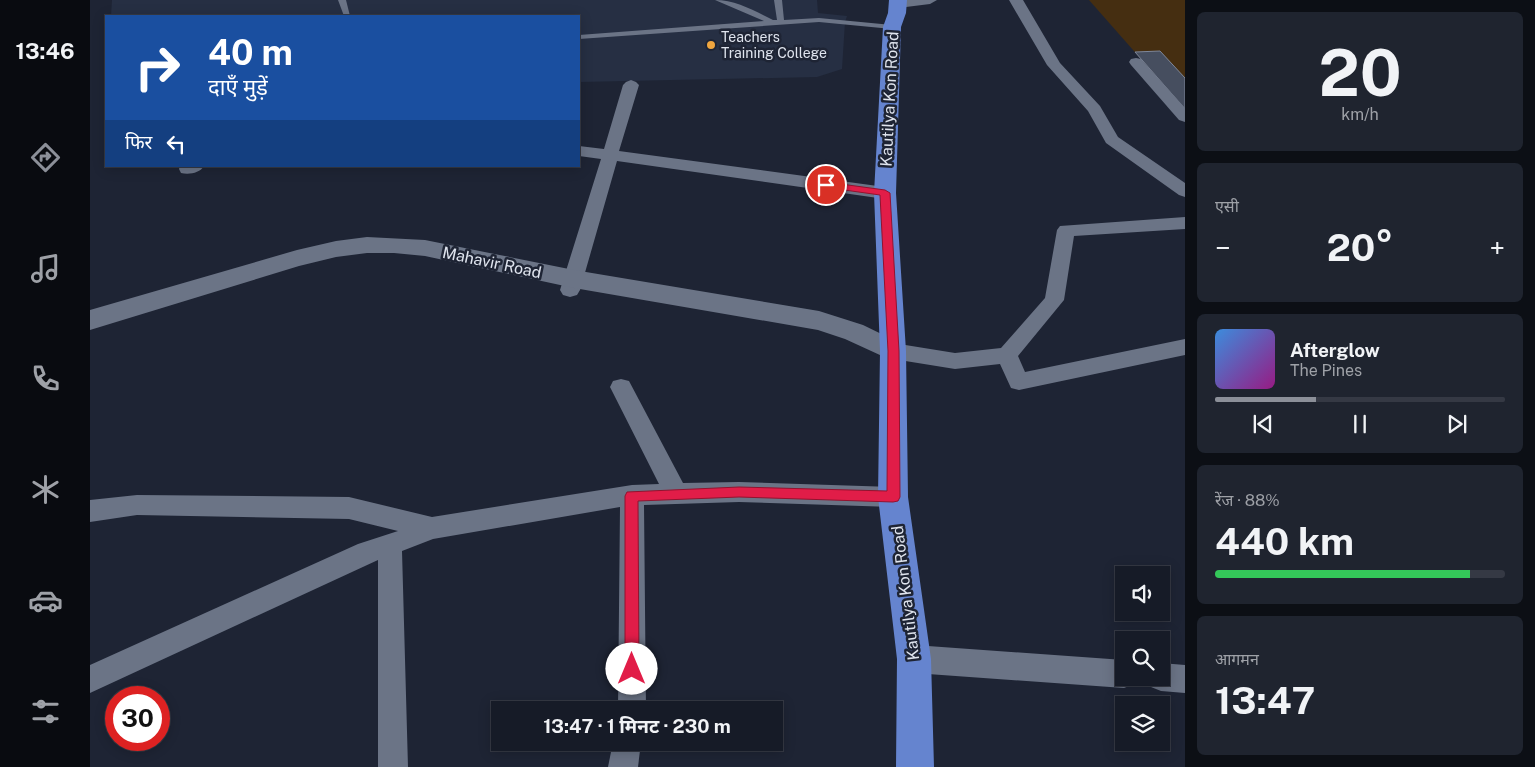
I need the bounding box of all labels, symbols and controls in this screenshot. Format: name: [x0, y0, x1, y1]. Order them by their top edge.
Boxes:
place label: Teachers Training College: [721, 29, 827, 61]
street label: Kautilya Kon Road: [876, 31, 903, 167]
text: 40 m: [208, 32, 293, 73]
text: 20: [1318, 34, 1402, 111]
icon: right: [125, 35, 190, 100]
text: 13:46: [16, 38, 74, 64]
marker: Teachers Training College: [705, 39, 717, 51]
text: दाएँ मुड़ें: [208, 74, 268, 100]
text: km/h: [1341, 105, 1379, 124]
icon: left: [162, 130, 190, 158]
text: फिर: [125, 131, 152, 153]
icon: directions: [28, 140, 63, 175]
pin: [805, 164, 847, 206]
icon: arrive: [812, 171, 840, 199]
text: एसी: [1215, 197, 1239, 216]
text: 20°: [1327, 225, 1393, 270]
text: −: [1215, 231, 1231, 264]
text: +: [1489, 231, 1505, 264]
street label: Mahavir Road: [441, 243, 543, 282]
icon: music: [28, 251, 63, 286]
text: Afterglow: [1290, 339, 1380, 361]
icon: phone: [28, 361, 63, 396]
text: The Pines: [1290, 361, 1362, 380]
icon: previous: [1249, 410, 1277, 438]
icon: pause: [1346, 410, 1374, 438]
icon: next: [1443, 410, 1471, 438]
icon: climate: [28, 472, 63, 507]
text: रेंज · 88%: [1215, 491, 1280, 510]
text: 440 km: [1215, 519, 1354, 564]
street label: Kautilya Kon Road: [888, 525, 923, 661]
map controls: [1115, 566, 1170, 751]
button: sound: [1115, 566, 1170, 621]
icon: car: [28, 583, 63, 618]
button: search: [1115, 631, 1170, 686]
position arrow: [605, 642, 657, 694]
text: आगमन: [1215, 650, 1259, 669]
text: 13:47: [1215, 678, 1315, 723]
speed limit sign: 30: [105, 686, 170, 751]
icon: filters: [28, 694, 63, 729]
button: layers: [1115, 696, 1170, 751]
text: 13:47 · 1 मिनट · 230 m: [543, 715, 731, 737]

